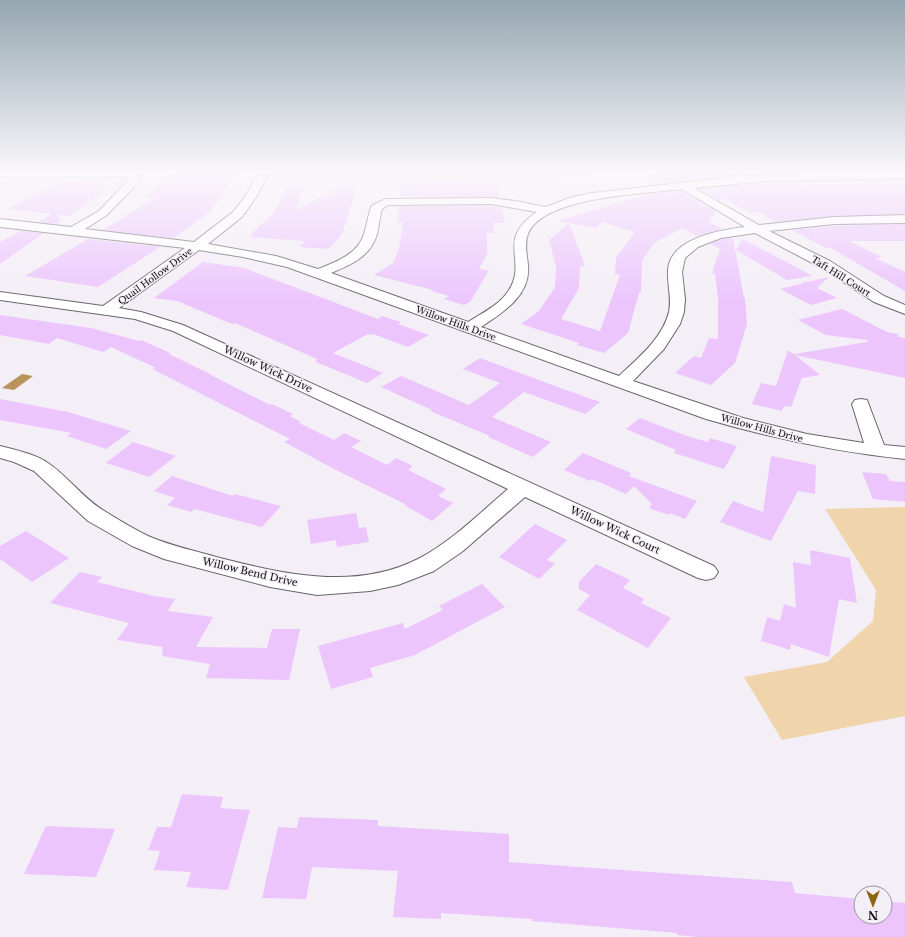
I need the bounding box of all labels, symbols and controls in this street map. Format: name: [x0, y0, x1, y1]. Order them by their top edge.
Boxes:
street label: Quail Hollow Drive: [116, 245, 194, 307]
street label: Taft Hill Court: [809, 253, 873, 299]
street label: Willow Hills Drive: [413, 303, 498, 343]
street label: Willow Wick Drive: [221, 342, 315, 395]
street label: Willow Hills Drive: [719, 411, 804, 444]
street label: Willow Wick Court: [567, 503, 662, 557]
street label: Willow Bend Drive: [200, 554, 299, 589]
north arrow: [853, 885, 893, 925]
text: N: [867, 908, 878, 922]

